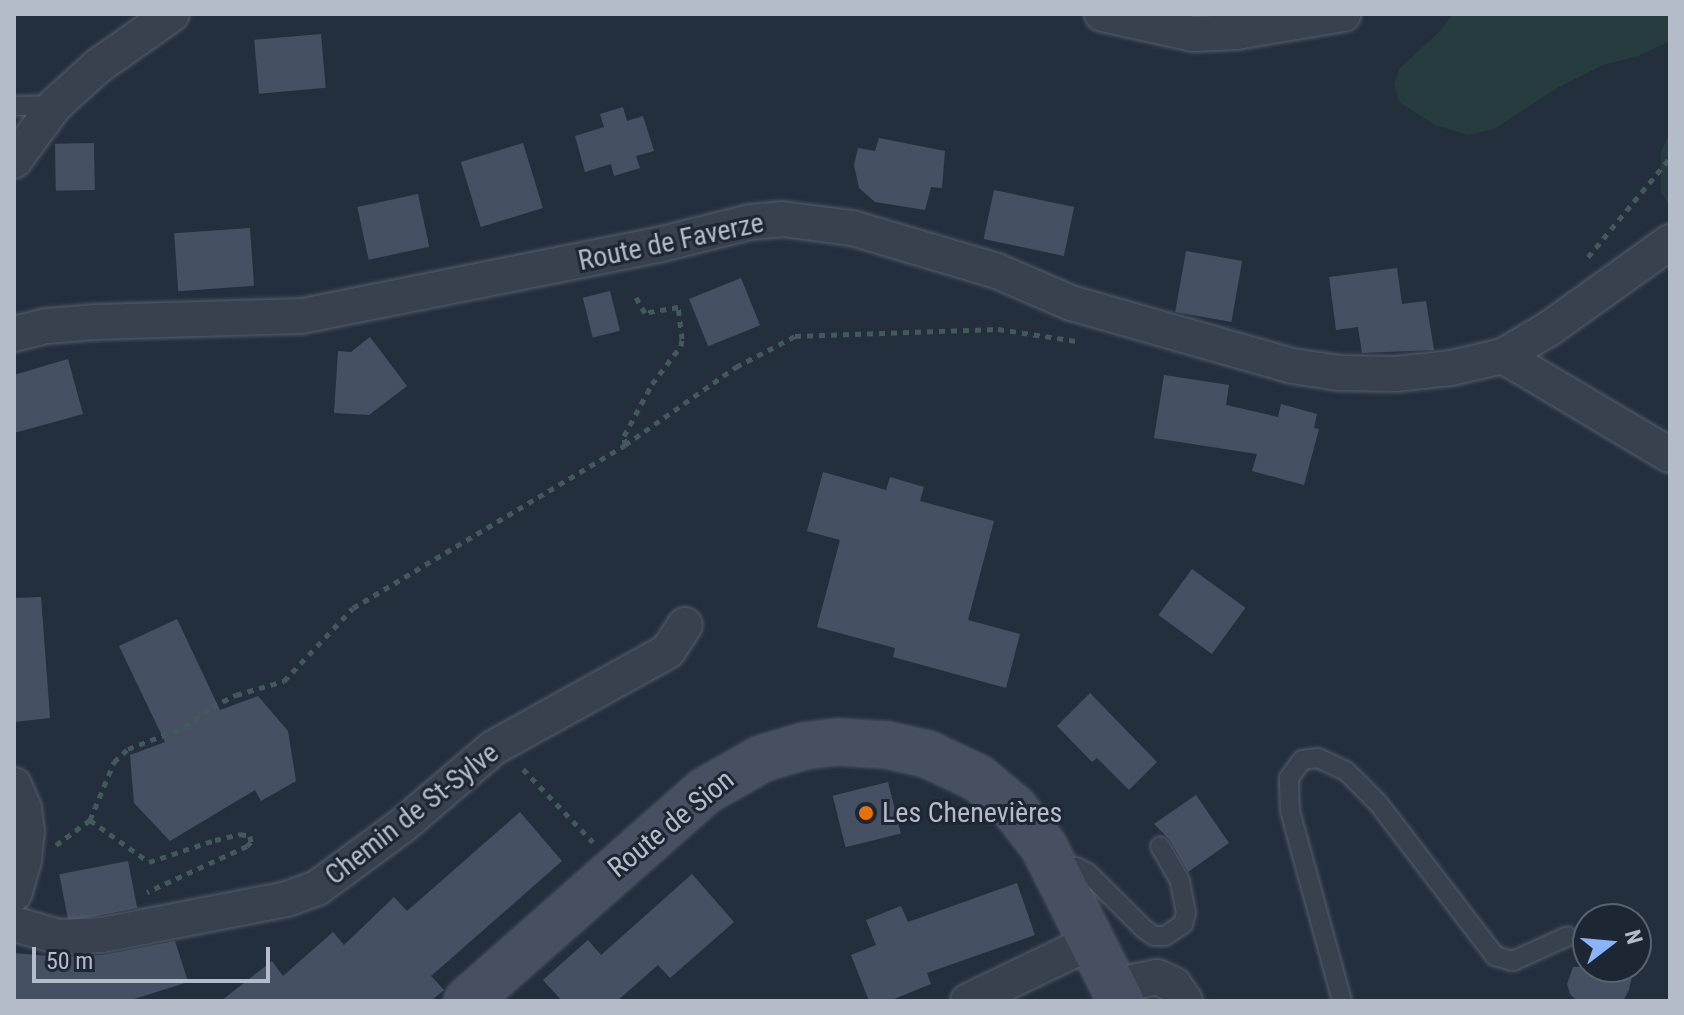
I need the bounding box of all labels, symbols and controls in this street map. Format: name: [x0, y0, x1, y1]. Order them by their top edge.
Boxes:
street label: Route de Faverze: [575, 206, 767, 278]
street label: Chemin de St-Sylve: [319, 736, 505, 892]
street label: Route de Sion: [601, 763, 741, 885]
place label: Les Chenevières: [882, 796, 1062, 830]
marker: Les Chenevières: [857, 804, 875, 822]
north arrow: [1572, 903, 1652, 983]
text: N: [1620, 927, 1648, 947]
scale bar: [36, 931, 274, 981]
text: 50 m: [46, 947, 93, 975]

